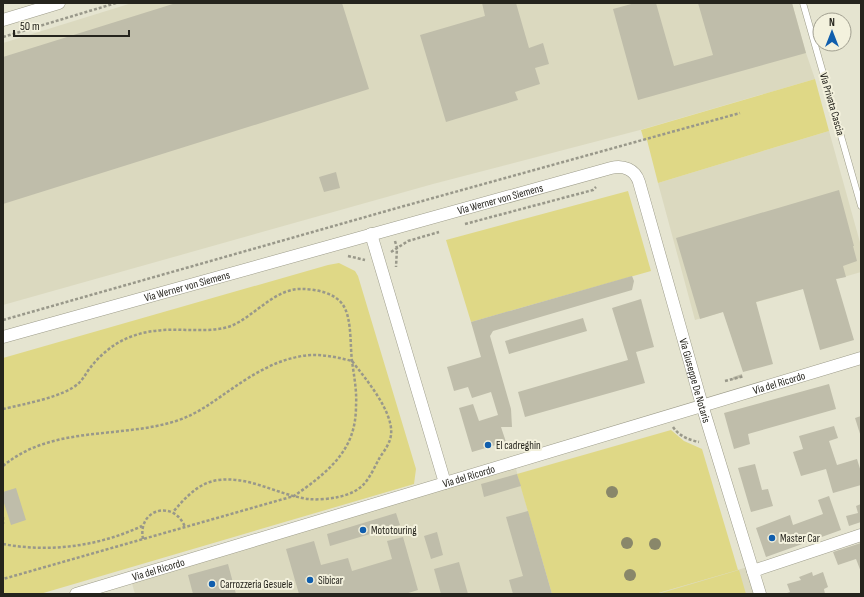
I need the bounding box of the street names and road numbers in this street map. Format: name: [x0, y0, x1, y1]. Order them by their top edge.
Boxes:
street label: Via Privata Cascia: [817, 71, 847, 137]
street label: Via Werner von Siemens: [456, 181, 544, 217]
street label: Via Werner von Siemens: [143, 268, 231, 304]
street label: Via Giuseppe De Notaris: [677, 337, 714, 424]
street label: Via del Ricordo: [751, 369, 807, 397]
street label: Via del Ricordo: [441, 462, 497, 490]
street label: Via del Ricordo: [131, 555, 187, 583]

